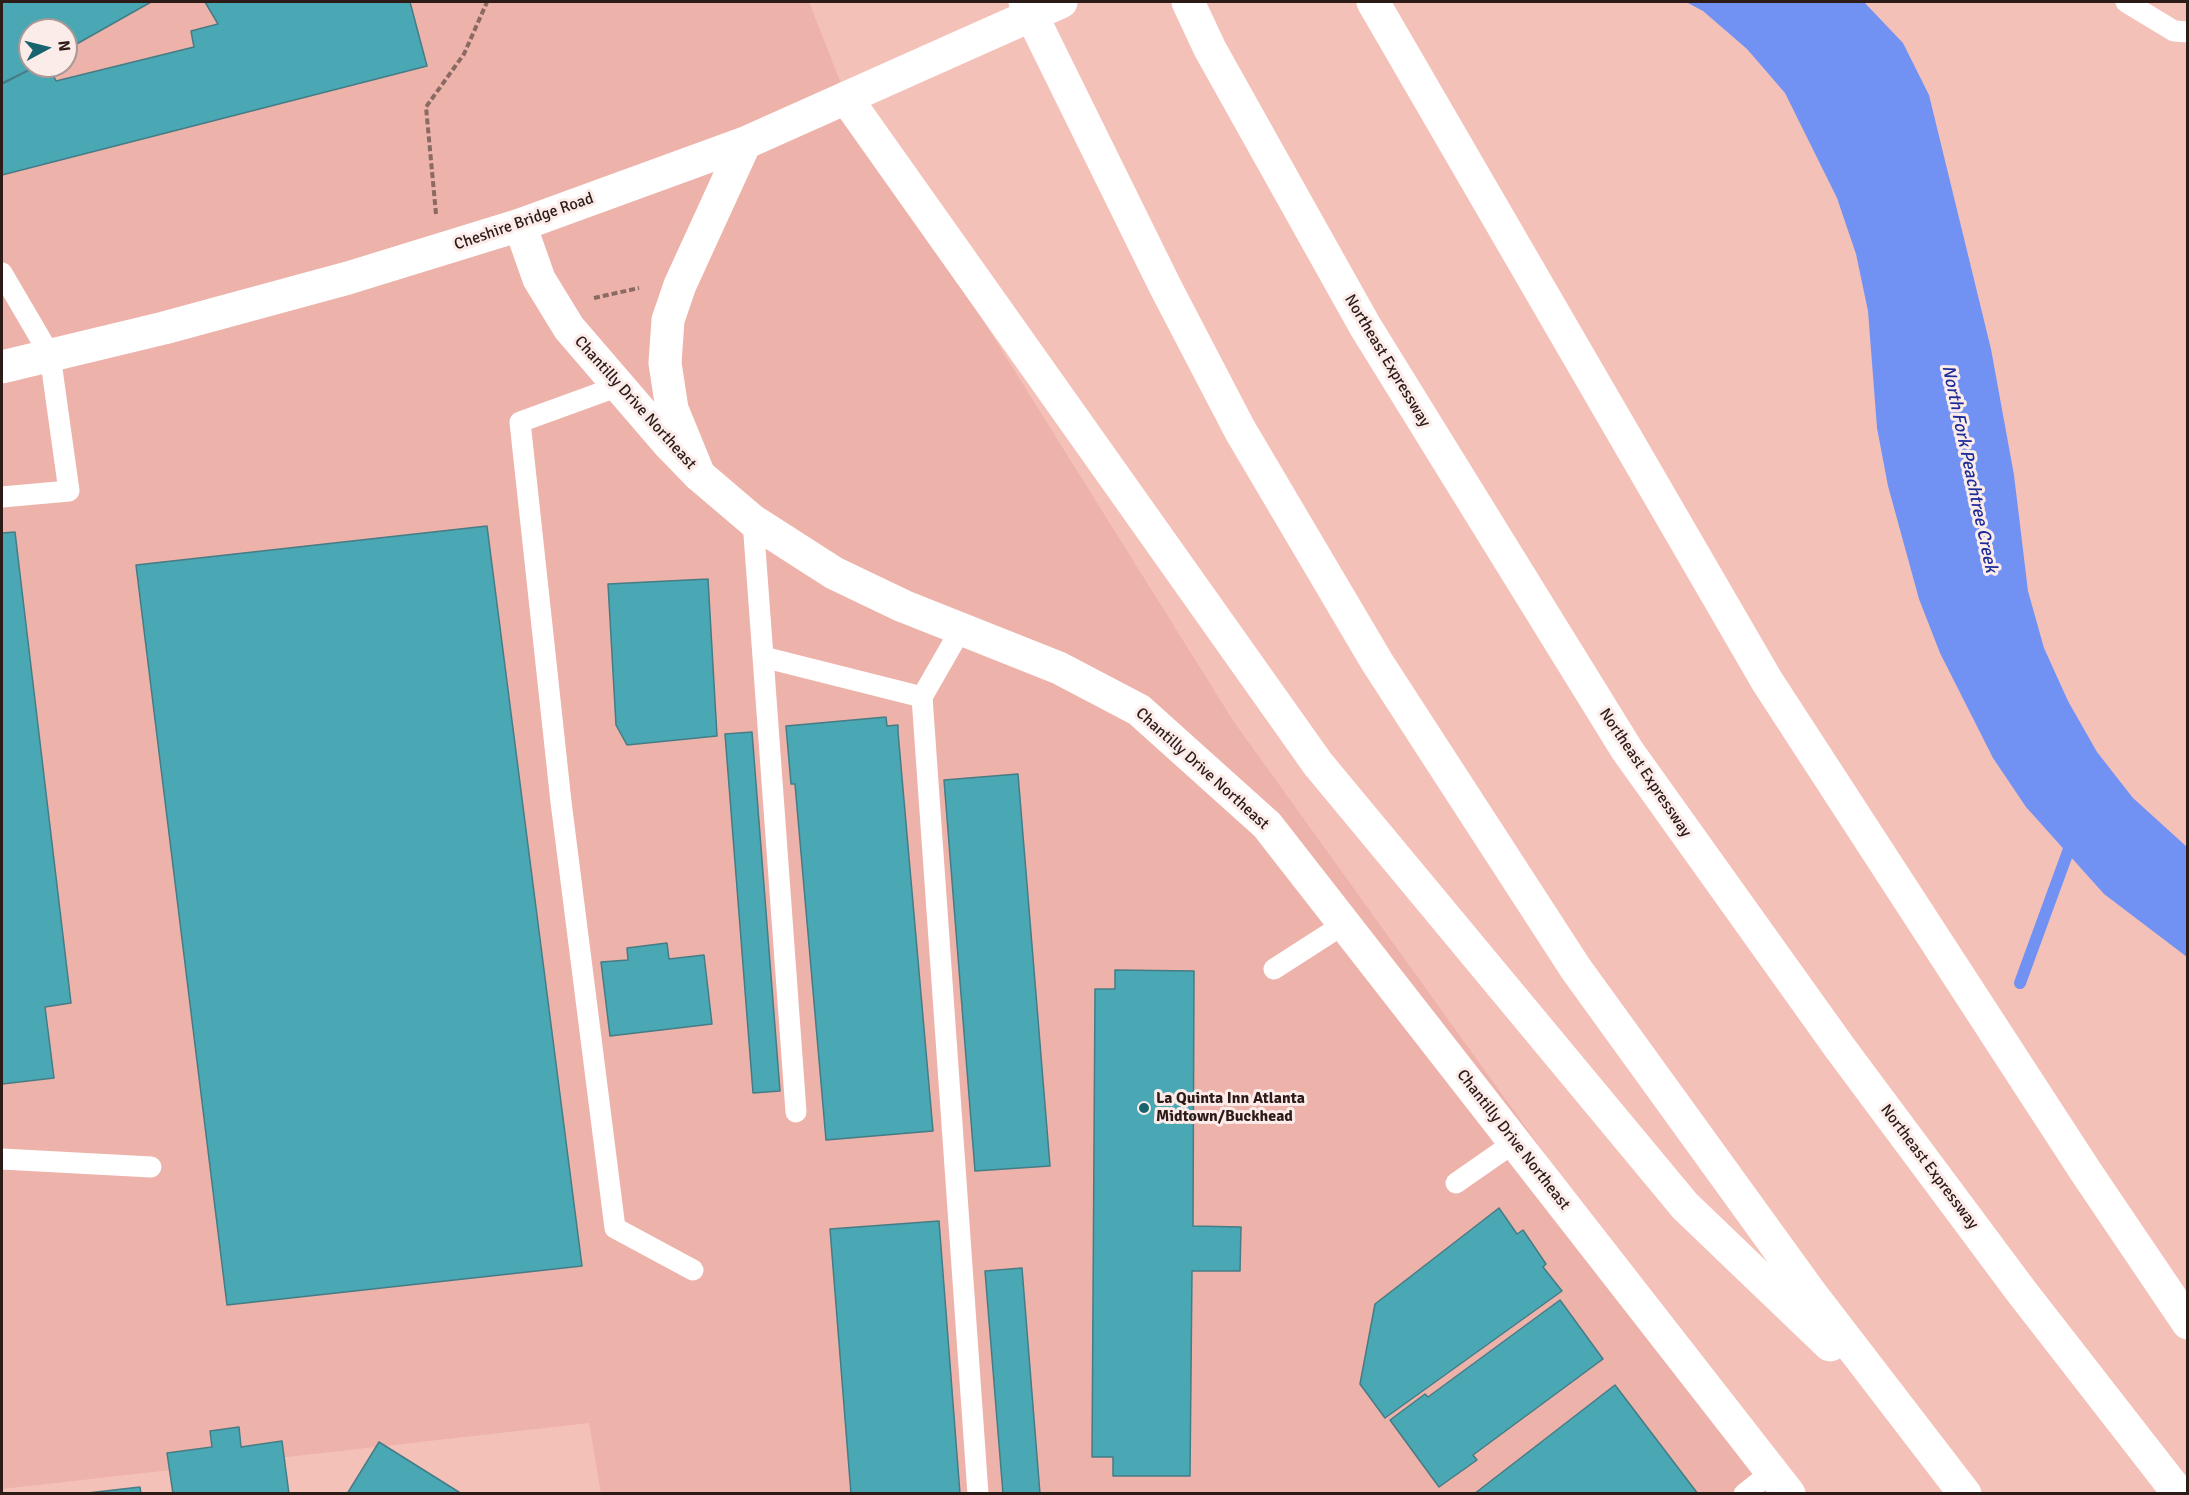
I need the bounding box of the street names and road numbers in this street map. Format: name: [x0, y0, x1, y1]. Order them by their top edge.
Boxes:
street label: Cheshire Bridge Road: [452, 189, 596, 255]
street label: Northeast Expressway: [1340, 291, 1434, 431]
street label: Chantilly Drive Northeast: [570, 332, 700, 474]
street label: Chantilly Drive Northeast: [1131, 704, 1273, 834]
street label: Northeast Expressway: [1595, 705, 1695, 841]
street label: Chantilly Drive Northeast: [1452, 1066, 1574, 1214]
street label: Northeast Expressway: [1876, 1101, 1982, 1233]

